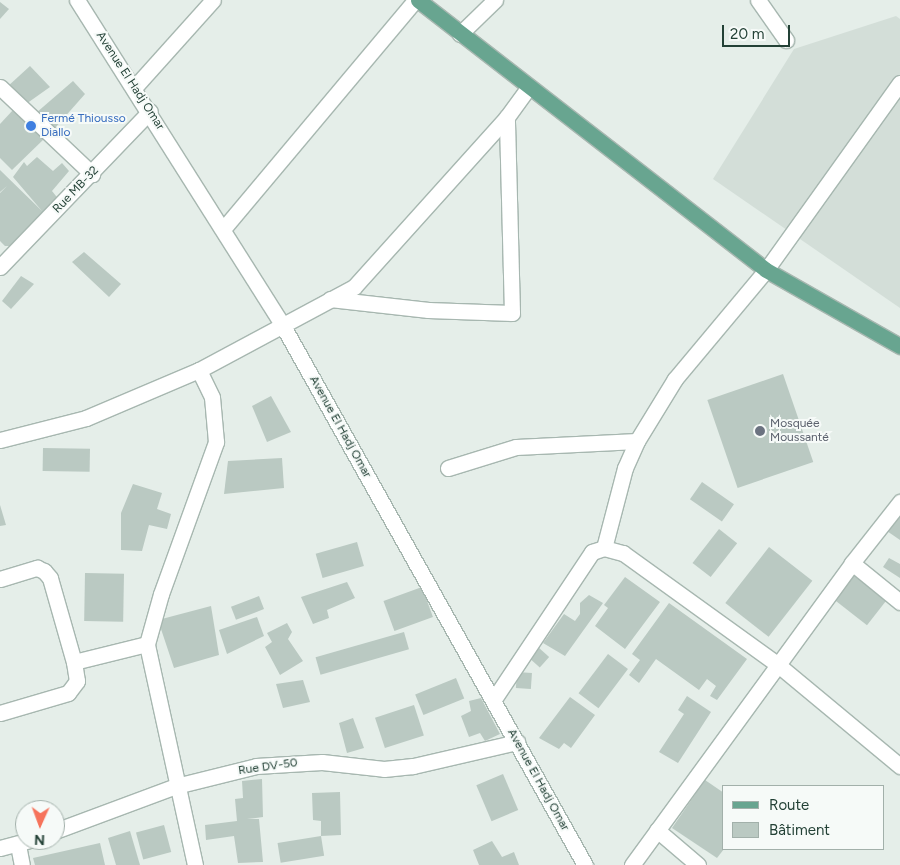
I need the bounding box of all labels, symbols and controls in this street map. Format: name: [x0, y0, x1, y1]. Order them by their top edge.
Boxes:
scale bar: [725, 15, 792, 47]
text: 20 m: [730, 25, 764, 43]
street label: Avenue El Hadj Omar: [93, 29, 167, 133]
place label: Fermé Thiousso Diallo: [41, 112, 126, 140]
marker: Fermé Thiousso Diallo: [25, 120, 37, 132]
street label: Rue MB-32: [50, 164, 102, 216]
street label: Avenue El Hadj Omar: [306, 374, 374, 480]
place label: Mosquée Moussanté: [770, 417, 829, 445]
marker: Mosquée Moussanté: [754, 425, 766, 437]
street label: Avenue El Hadj Omar: [504, 727, 572, 833]
street label: Rue DV-50: [237, 756, 299, 778]
legend: [722, 785, 885, 850]
text: Route: [769, 796, 809, 814]
north arrow: [15, 800, 65, 850]
text: Bâtiment: [769, 821, 830, 839]
text: N: [34, 831, 45, 848]

